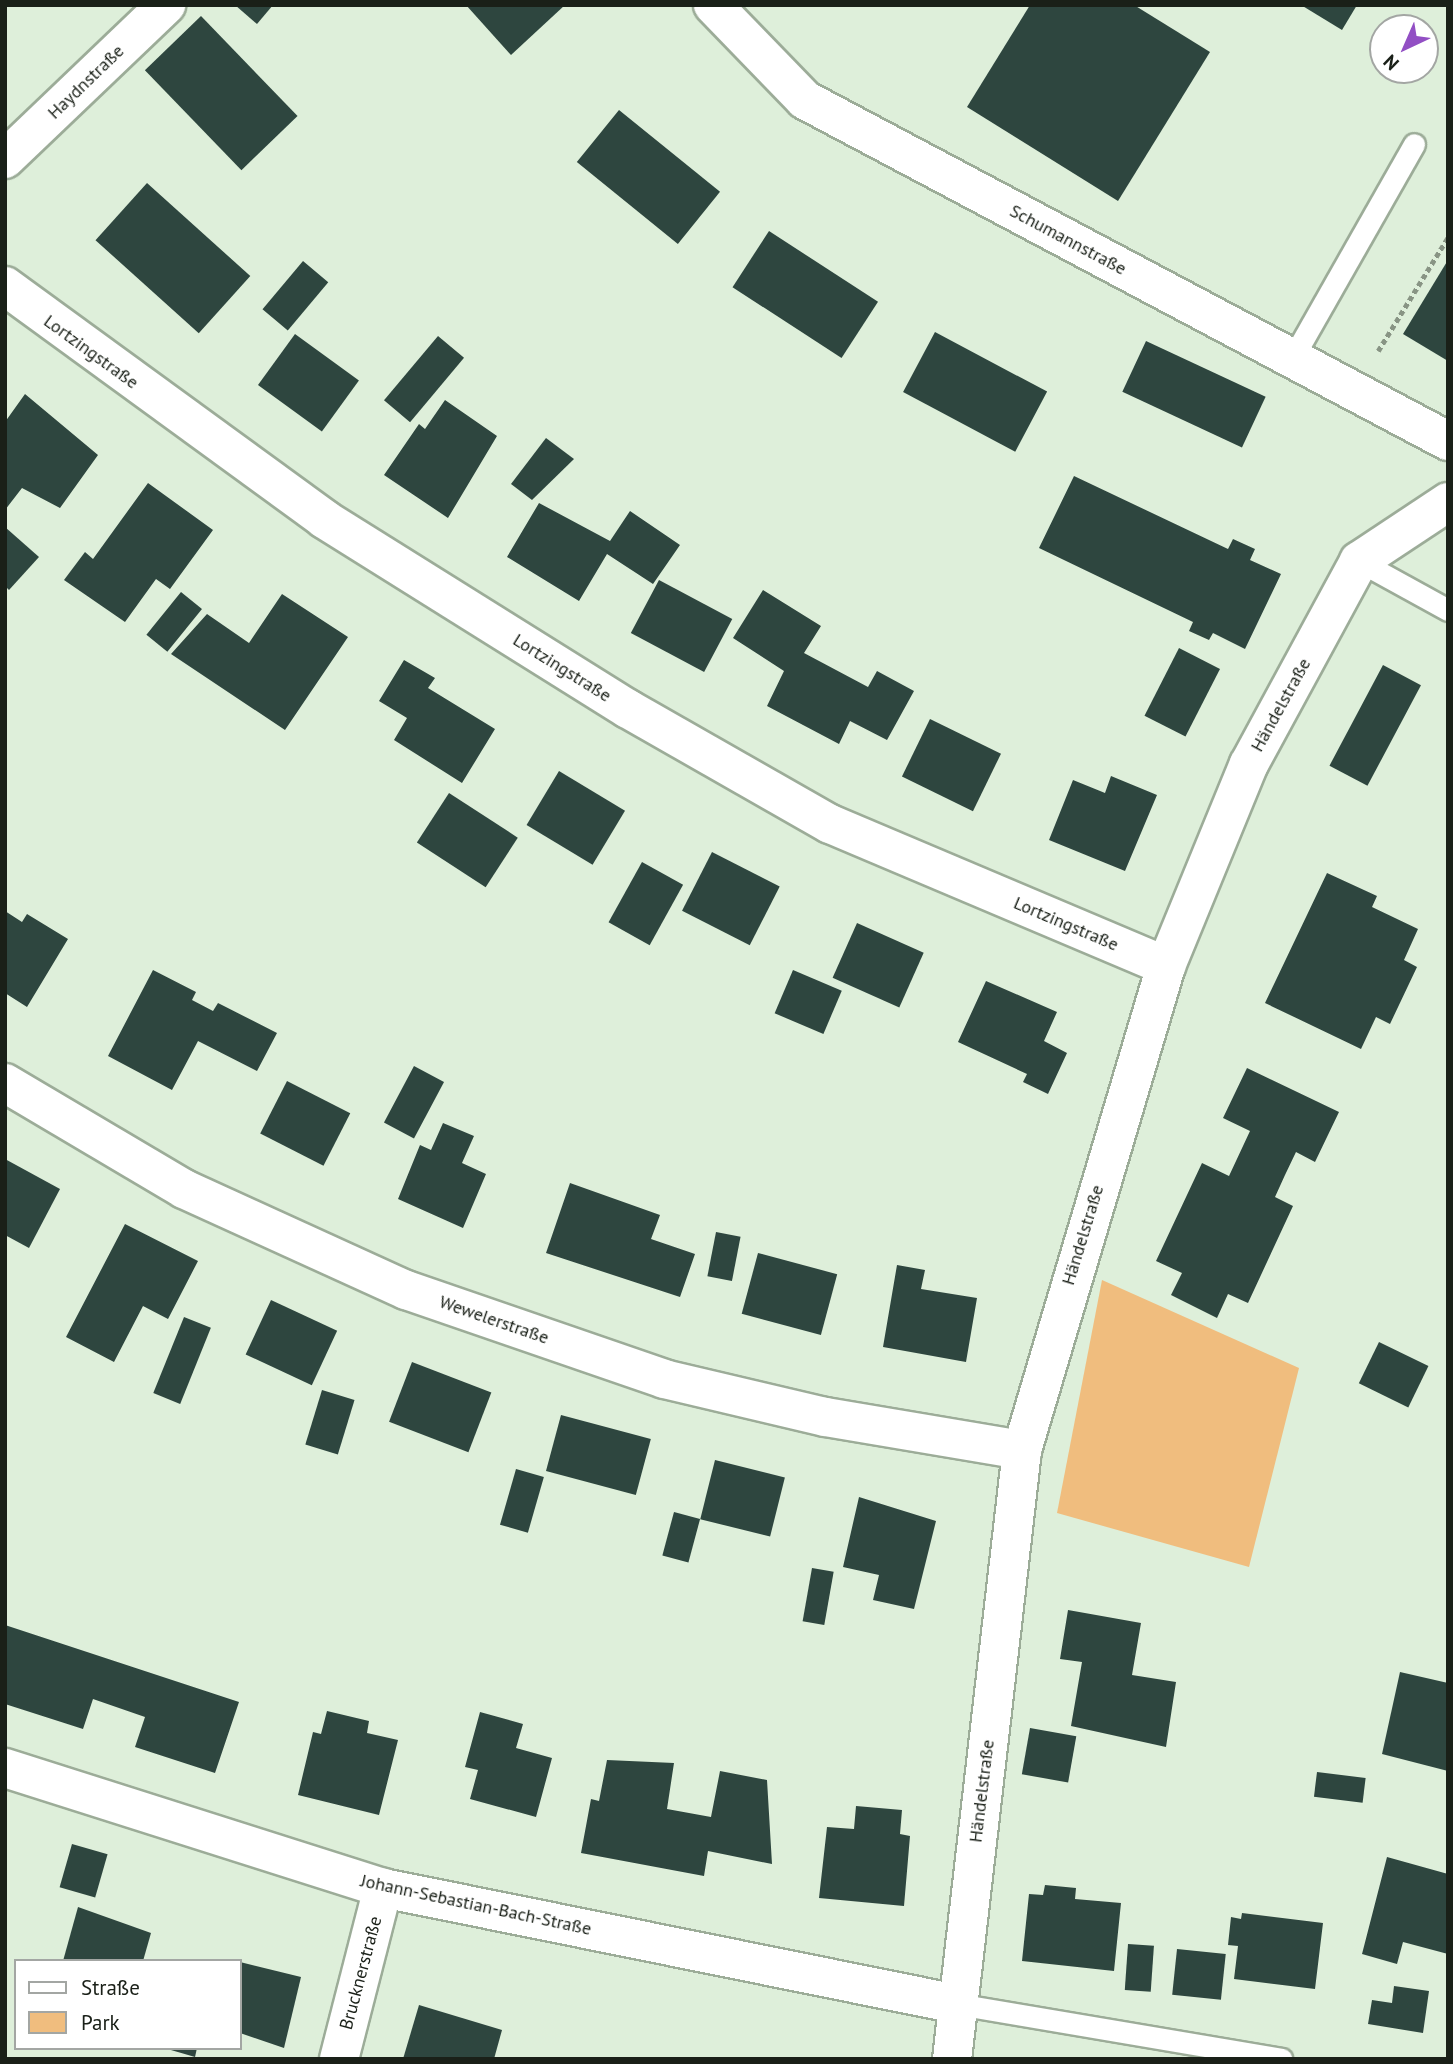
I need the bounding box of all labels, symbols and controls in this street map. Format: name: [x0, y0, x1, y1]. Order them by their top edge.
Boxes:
north arrow: [1369, 14, 1439, 84]
street label: Haydnstraße: [43, 40, 129, 124]
text: N: [1378, 50, 1404, 76]
street label: Schumannstraße: [1006, 200, 1130, 280]
street label: Lortzingstraße: [40, 310, 142, 394]
street label: Lortzingstraße: [509, 629, 615, 707]
street label: Händelstraße: [1246, 655, 1316, 755]
street label: Lortzingstraße: [1010, 892, 1122, 956]
street label: Händelstraße: [1058, 1182, 1108, 1288]
street label: Wewelerstraße: [436, 1291, 552, 1349]
street label: Händelstraße: [965, 1738, 999, 1844]
street label: Johann-Sebastian-Bach-Straße: [359, 1870, 593, 1940]
street label: Brucknerstraße: [335, 1914, 387, 2032]
legend: [14, 1959, 242, 2050]
text: Straße: [81, 1974, 140, 2001]
text: Park: [81, 2009, 120, 2036]

